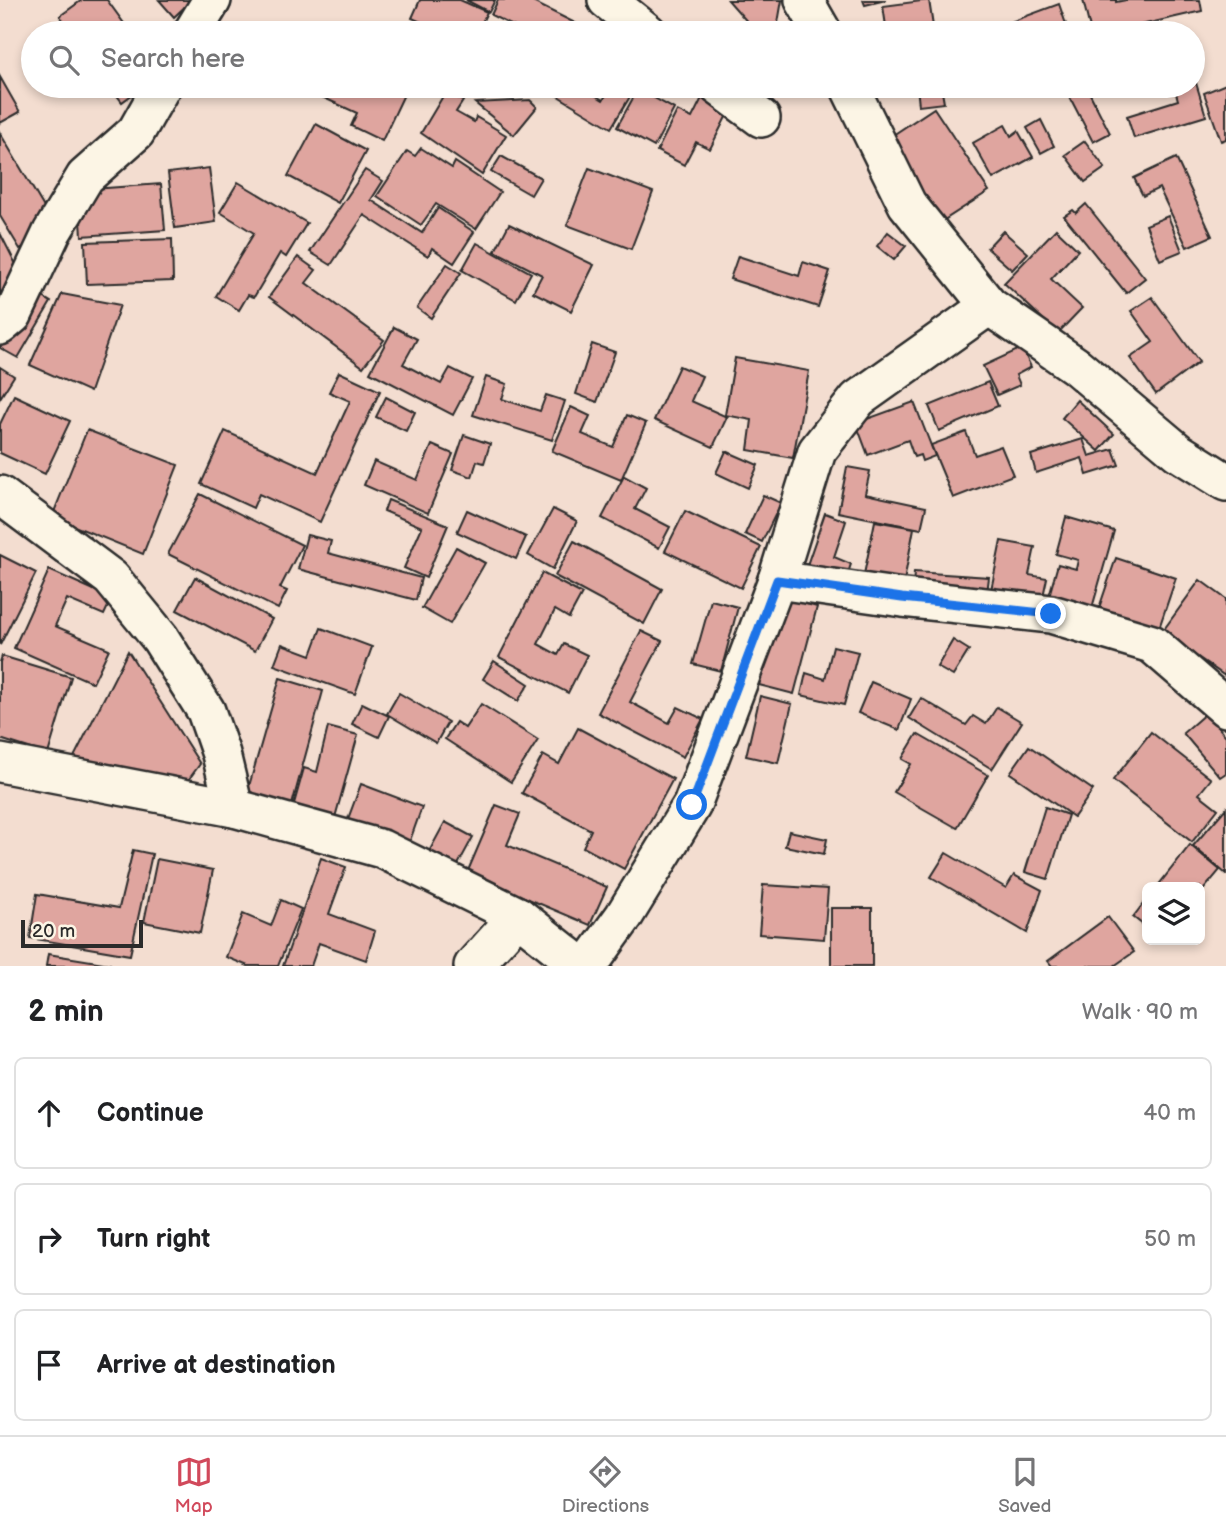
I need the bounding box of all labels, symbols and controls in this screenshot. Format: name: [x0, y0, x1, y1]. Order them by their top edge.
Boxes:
search box: [21, 21, 1205, 98]
icon: search: [45, 41, 83, 79]
text: Search here: [101, 44, 245, 75]
route end: [1035, 598, 1066, 629]
route start: [676, 789, 707, 820]
map controls: [1142, 882, 1205, 945]
button: layers: [1142, 882, 1205, 945]
scale bar: [21, 917, 144, 949]
text: 20 m: [32, 920, 75, 943]
text: 2 min: [28, 994, 104, 1030]
text: Walk · 90 m: [1082, 998, 1198, 1026]
icon: ahead: [30, 1094, 68, 1132]
text: Continue: [97, 1098, 204, 1129]
text: 40 m: [1143, 1099, 1196, 1127]
icon: right: [30, 1220, 68, 1258]
text: Turn right: [97, 1224, 210, 1255]
text: 50 m: [1144, 1225, 1196, 1253]
icon: arrive: [30, 1346, 68, 1384]
text: Arrive at destination: [97, 1350, 336, 1381]
tab: Map: [175, 1453, 213, 1518]
tab: Directions: [562, 1453, 649, 1518]
tab: Saved: [998, 1453, 1051, 1518]

